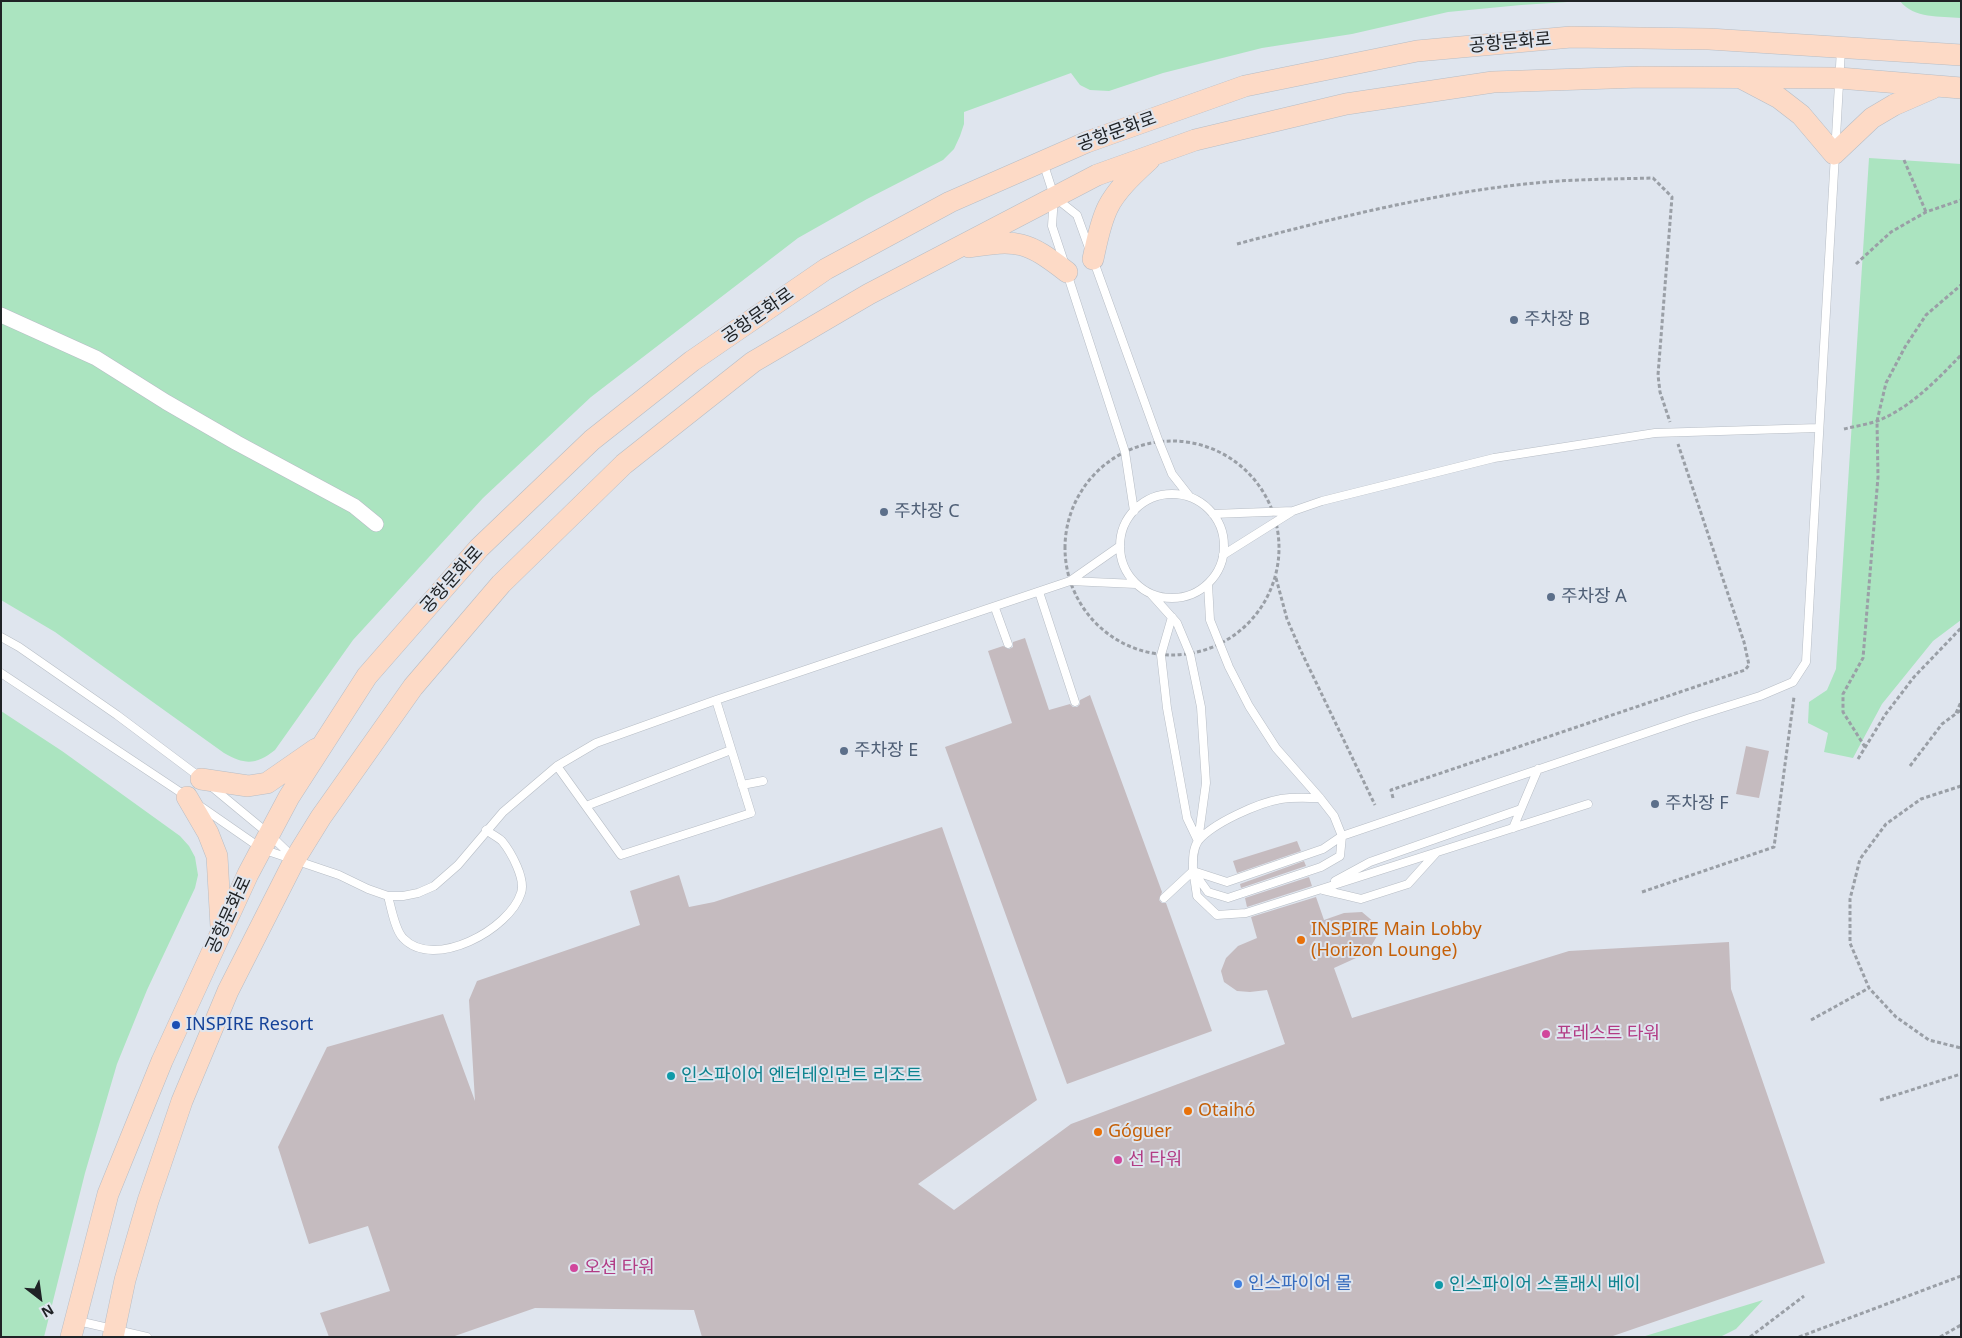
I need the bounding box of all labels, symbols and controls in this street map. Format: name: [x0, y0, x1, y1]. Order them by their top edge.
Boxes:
street label: 공항문화로: [1468, 29, 1552, 57]
street label: 공항문화로: [1074, 108, 1160, 156]
street label: 공항문화로: [718, 283, 798, 349]
place label: 주차장 B: [1524, 309, 1590, 331]
marker: 주차장 B: [1508, 314, 1520, 326]
place label: 주차장 C: [894, 501, 960, 523]
marker: 주차장 C: [878, 506, 890, 518]
street label: 공항문화로: [416, 542, 488, 618]
place label: 주차장 A: [1561, 586, 1627, 608]
marker: 주차장 A: [1545, 591, 1557, 603]
place label: 주차장 E: [854, 740, 918, 762]
marker: 주차장 E: [838, 745, 850, 757]
place label: 주차장 F: [1665, 793, 1729, 815]
marker: 주차장 F: [1649, 798, 1661, 810]
street label: 공항문화로: [202, 873, 256, 957]
place label: INSPIRE Main Lobby (Horizon Lounge): [1311, 919, 1482, 962]
marker: INSPIRE Main Lobby (Horizon Lounge): [1295, 934, 1307, 946]
place label: INSPIRE Resort: [186, 1014, 313, 1036]
marker: INSPIRE Resort: [170, 1019, 182, 1031]
place label: 포레스트 타워: [1556, 1023, 1660, 1045]
marker: 포레스트 타워: [1540, 1028, 1552, 1040]
place label: 인스파이어 엔터테인먼트 리조트: [681, 1065, 922, 1087]
marker: 인스파이어 엔터테인먼트 리조트: [665, 1070, 677, 1082]
place label: Otaihó: [1198, 1100, 1255, 1122]
marker: Otaihó: [1182, 1105, 1194, 1117]
place label: Góguer: [1108, 1121, 1172, 1143]
marker: Góguer: [1092, 1126, 1104, 1138]
place label: 선 타워: [1128, 1149, 1182, 1171]
marker: 선 타워: [1112, 1154, 1124, 1166]
place label: 오션 타워: [584, 1257, 655, 1279]
marker: 오션 타워: [568, 1262, 580, 1274]
north arrow: [15, 1273, 65, 1323]
place label: 인스파이어 몰: [1248, 1273, 1352, 1295]
place label: 인스파이어 스플래시 베이: [1449, 1274, 1641, 1296]
marker: 인스파이어 몰: [1232, 1278, 1244, 1290]
marker: 인스파이어 스플래시 베이: [1433, 1279, 1445, 1291]
text: N: [38, 1300, 57, 1322]

